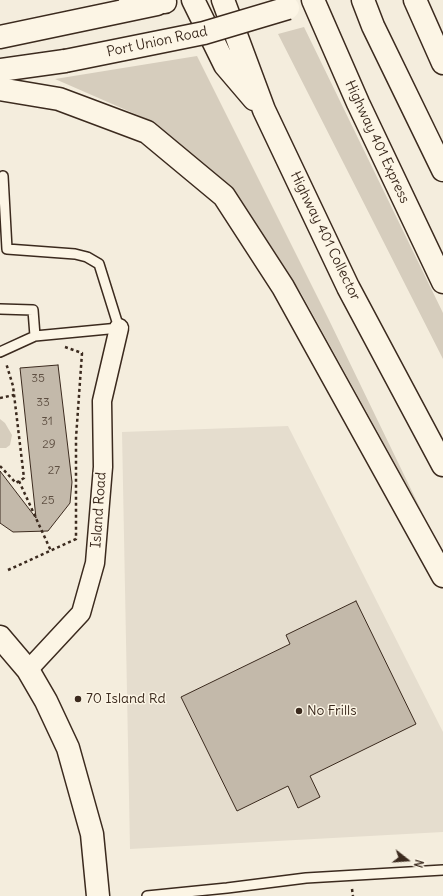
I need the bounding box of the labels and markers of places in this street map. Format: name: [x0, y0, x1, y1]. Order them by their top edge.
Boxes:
place label: 70 Island Rd: [86, 691, 166, 707]
marker: 70 Island Rd: [73, 694, 83, 704]
place label: No Frills: [307, 703, 357, 719]
marker: No Frills: [294, 706, 304, 716]

